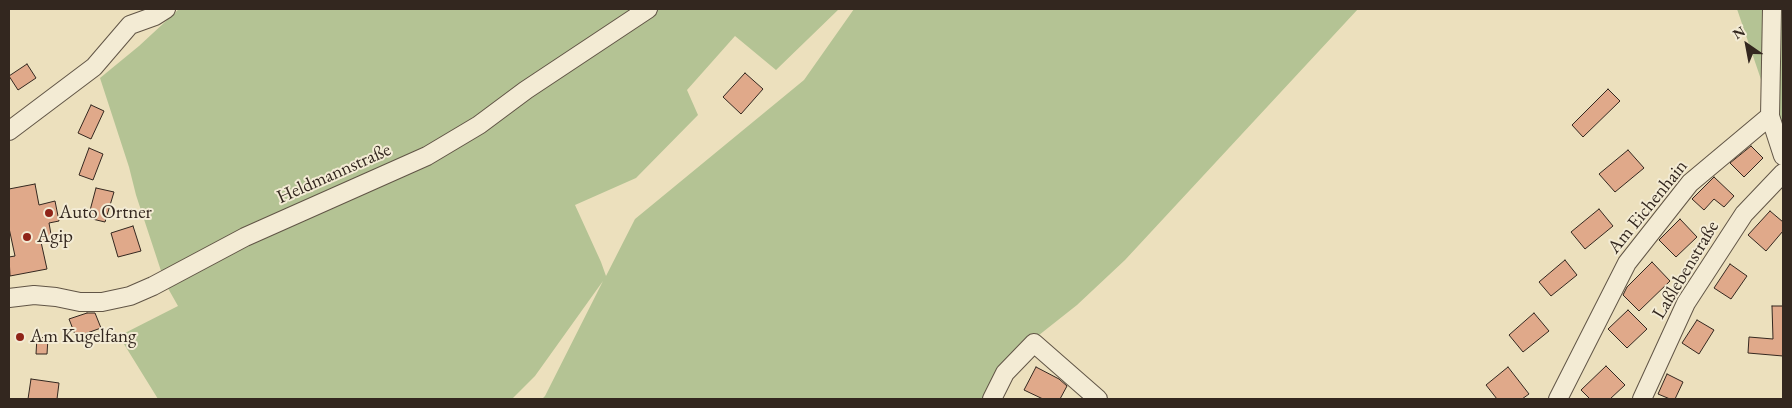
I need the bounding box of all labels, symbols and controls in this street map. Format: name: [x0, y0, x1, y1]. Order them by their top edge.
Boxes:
north arrow: [1722, 20, 1772, 70]
text: N: [1729, 22, 1748, 43]
street label: Heldmannstraße: [273, 139, 395, 209]
street label: Am Eichenhain: [1603, 155, 1693, 259]
place label: Auto Ortner: [59, 202, 152, 224]
marker: Auto Ortner: [43, 207, 55, 219]
street label: Laßlebenstraße: [1648, 217, 1724, 323]
place label: Agip: [37, 226, 73, 248]
marker: Agip: [21, 231, 33, 243]
place label: Am Kugelfang: [30, 326, 136, 348]
marker: Am Kugelfang: [14, 331, 26, 343]

